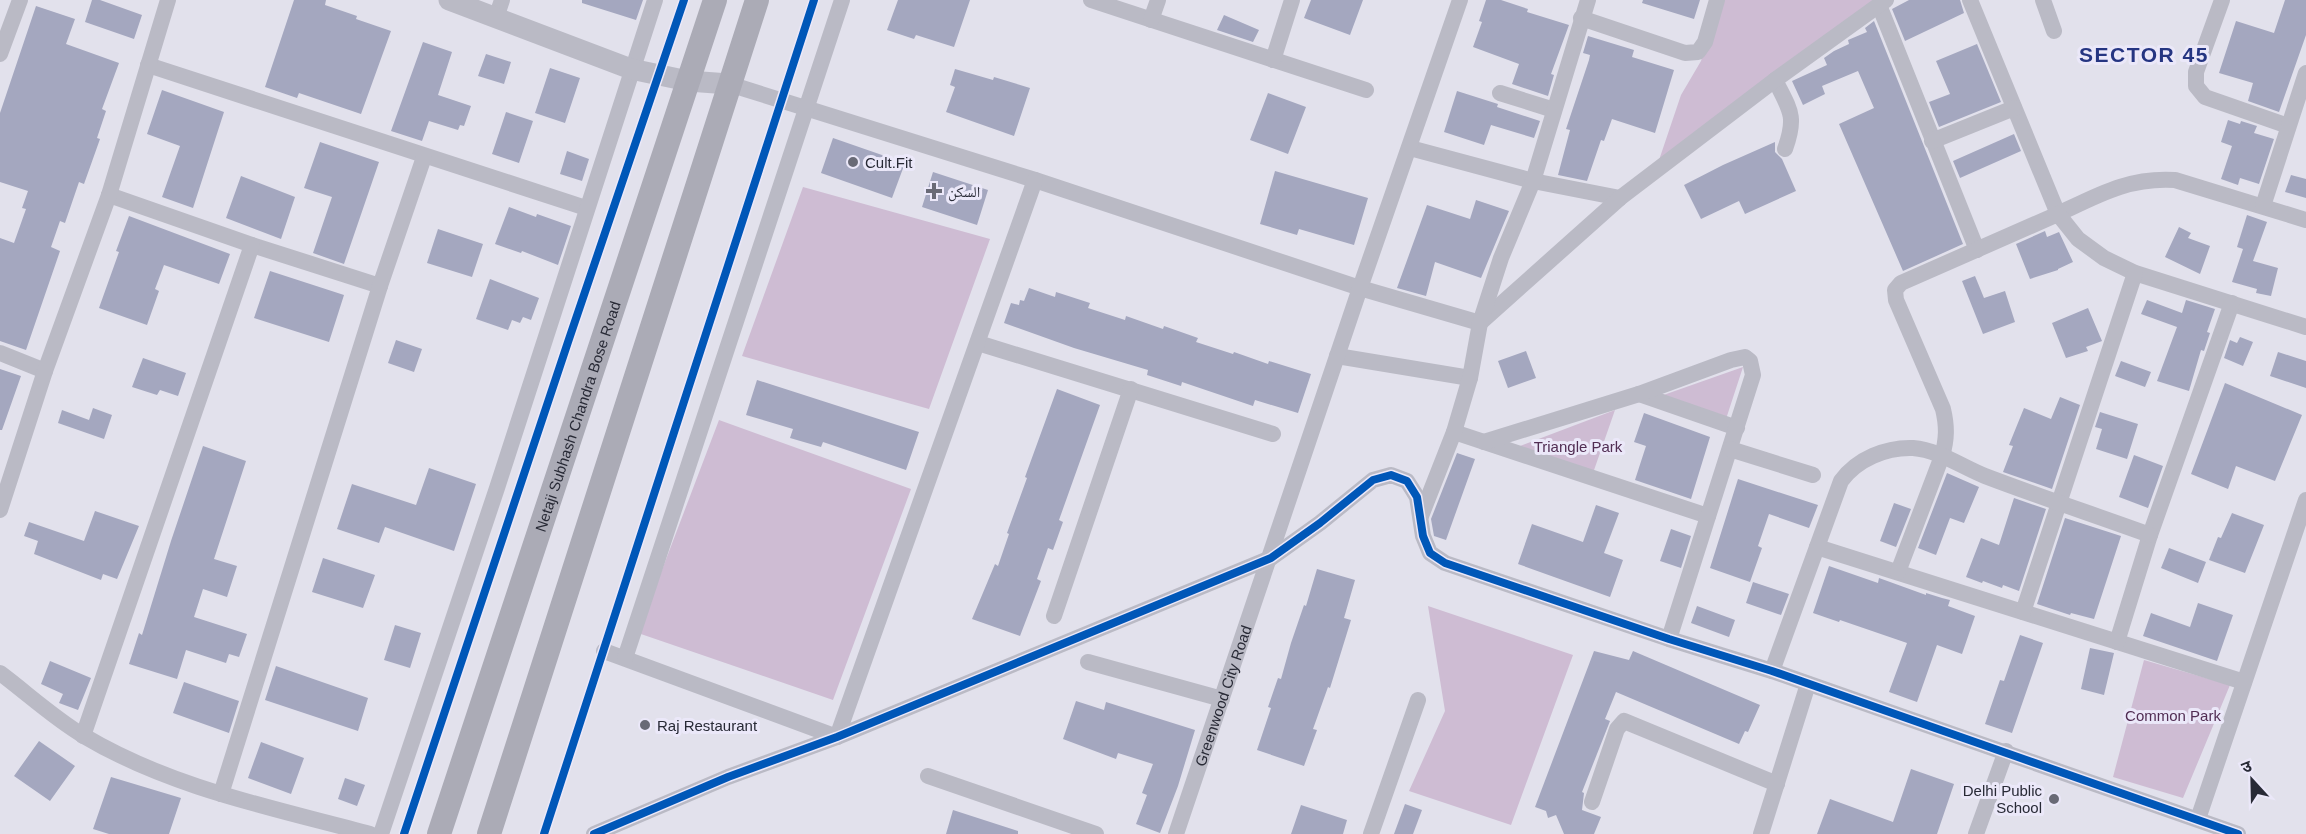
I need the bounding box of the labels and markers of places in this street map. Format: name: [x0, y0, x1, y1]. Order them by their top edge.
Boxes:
place label: Cult.Fit: [865, 154, 913, 171]
marker: Cult.Fit: [846, 155, 860, 169]
marker: السكن: [925, 182, 943, 200]
place label: السكن: [948, 183, 980, 202]
place label: Raj Restaurant: [657, 717, 758, 734]
marker: Raj Restaurant: [638, 718, 652, 732]
place label: Delhi Public School: [1963, 782, 2042, 816]
marker: Delhi Public School: [2047, 792, 2061, 806]

